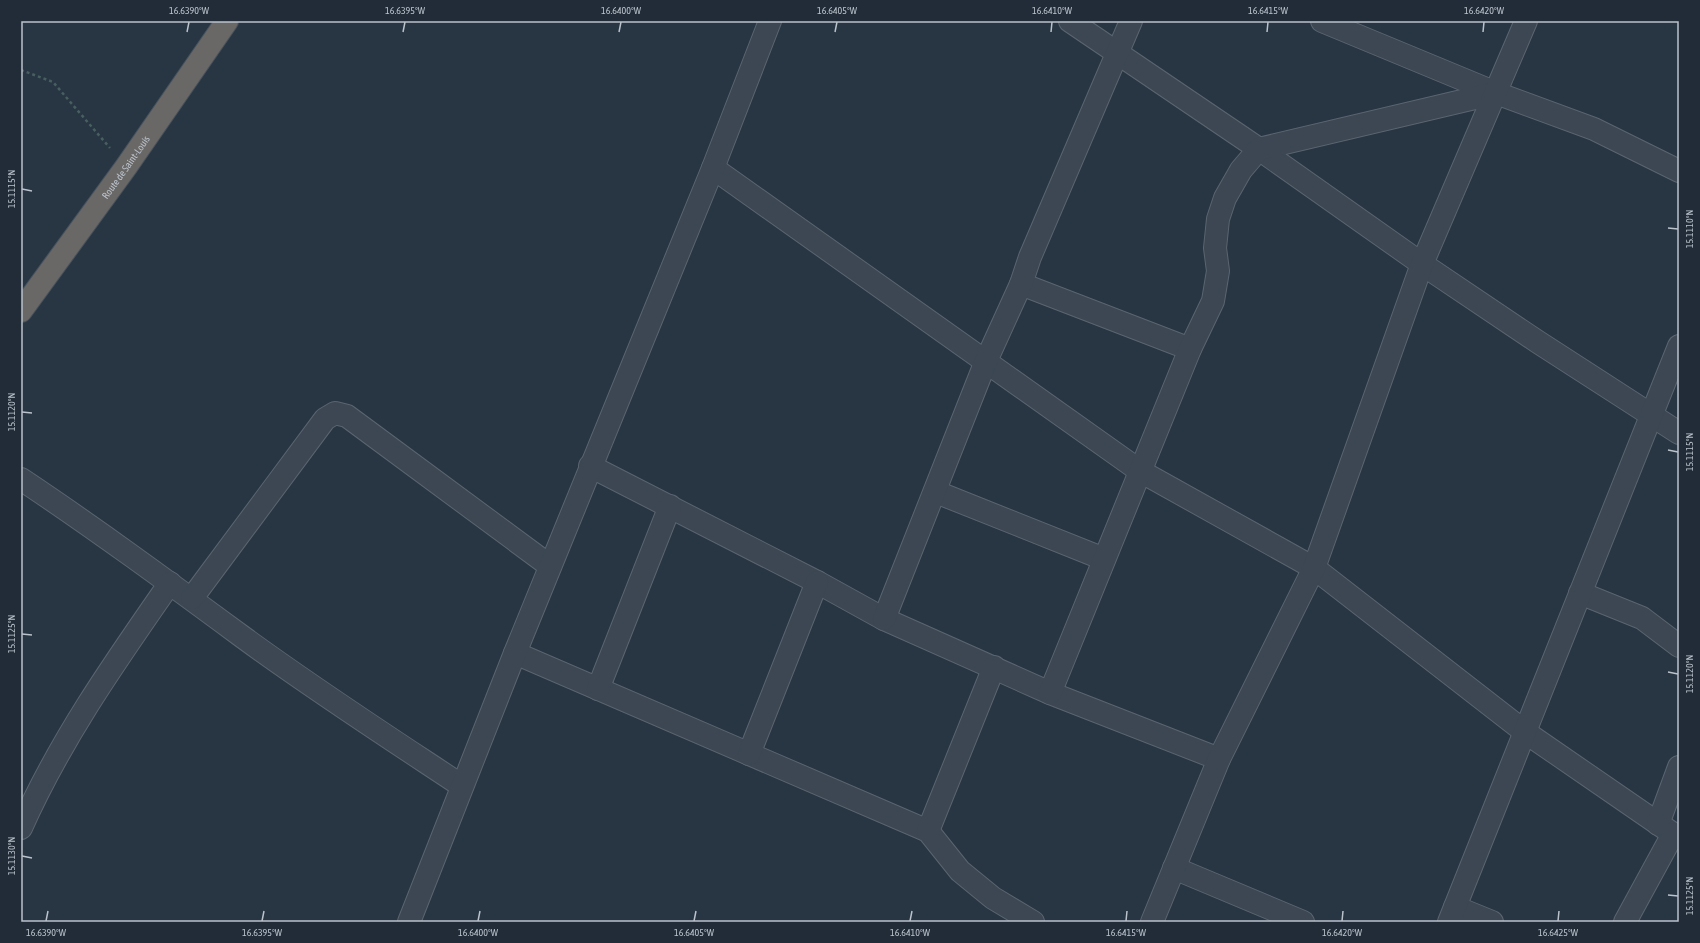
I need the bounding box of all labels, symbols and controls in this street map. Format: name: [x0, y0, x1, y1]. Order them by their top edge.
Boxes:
text: 16.6390°W: [169, 5, 210, 16]
text: 16.6395°W: [385, 5, 426, 16]
text: 16.6400°W: [601, 5, 642, 16]
text: 16.6405°W: [817, 5, 858, 16]
text: 16.6410°W: [1032, 5, 1073, 16]
text: 16.6415°W: [1248, 5, 1289, 16]
text: 16.6420°W: [1464, 5, 1505, 16]
street label: Route de Saint-Louis: [99, 133, 152, 201]
text: 15.1115°N: [6, 170, 17, 208]
text: 15.1110°N: [1684, 210, 1695, 248]
text: 15.1120°N: [6, 393, 17, 431]
text: 15.1115°N: [1684, 433, 1695, 471]
text: 15.1125°N: [6, 615, 17, 653]
text: 15.1120°N: [1684, 655, 1695, 693]
text: 15.1130°N: [6, 837, 17, 875]
text: 15.1125°N: [1684, 877, 1695, 915]
text: 16.6390°W: [26, 927, 67, 938]
text: 16.6395°W: [242, 927, 283, 938]
text: 16.6400°W: [458, 927, 499, 938]
text: 16.6405°W: [674, 927, 715, 938]
text: 16.6410°W: [890, 927, 931, 938]
text: 16.6415°W: [1106, 927, 1147, 938]
text: 16.6420°W: [1322, 927, 1363, 938]
text: 16.6425°W: [1538, 927, 1579, 938]

